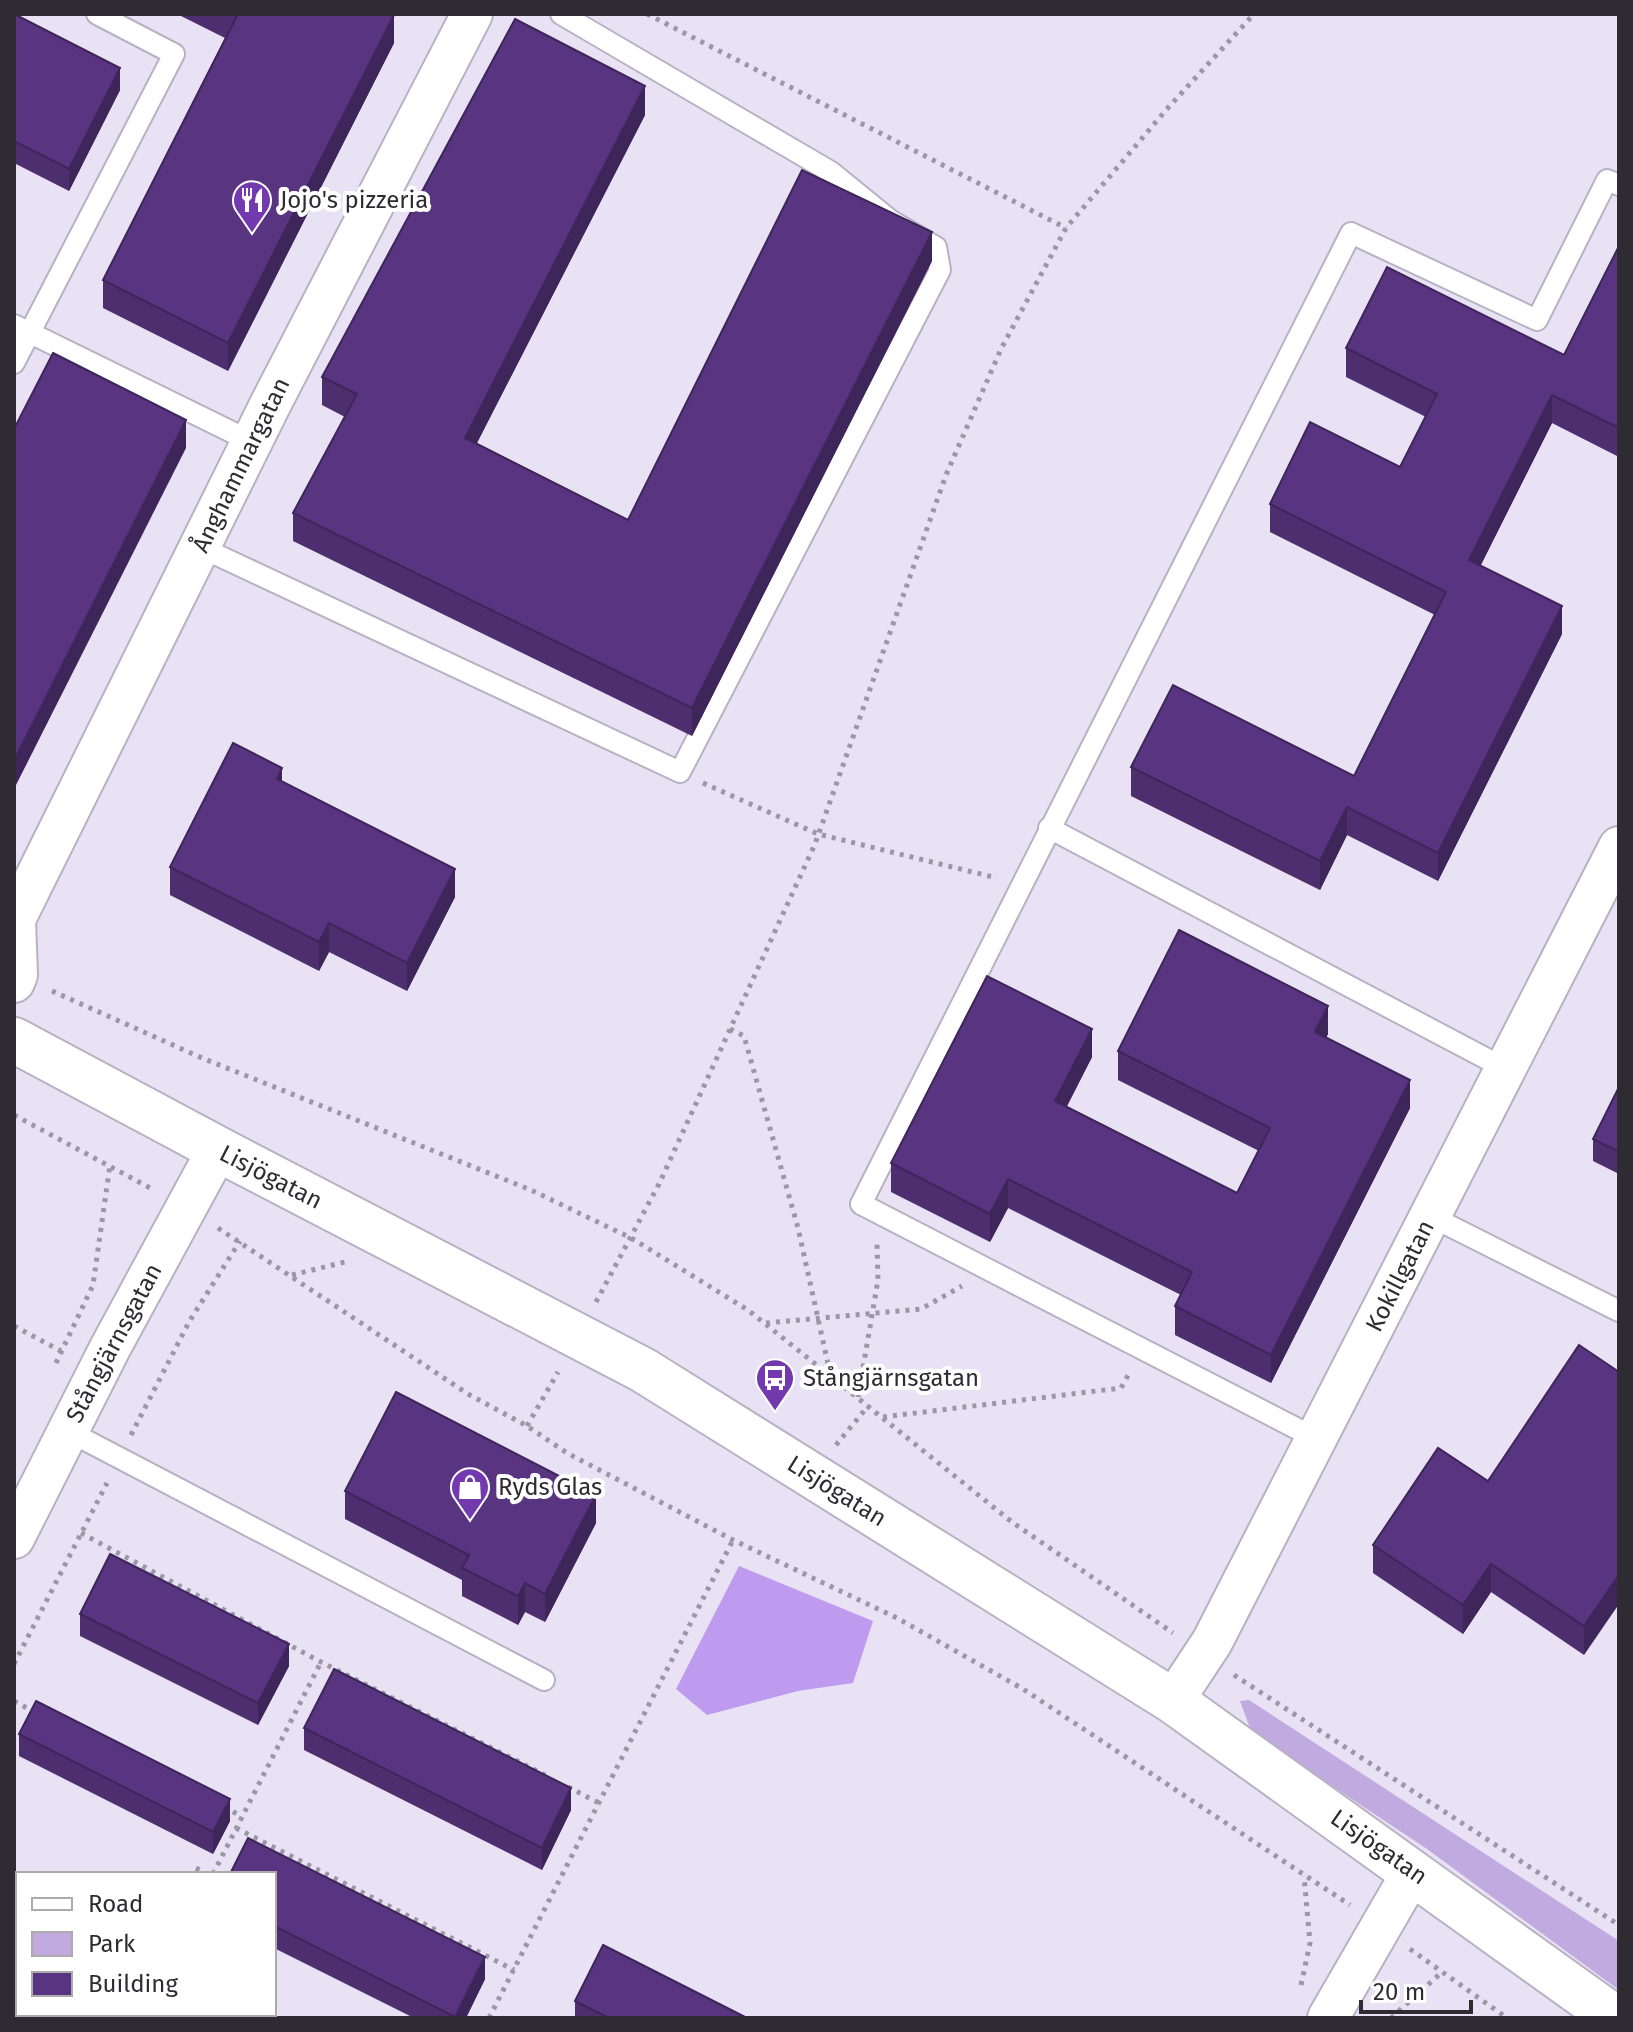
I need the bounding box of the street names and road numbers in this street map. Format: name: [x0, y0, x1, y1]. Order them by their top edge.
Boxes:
street label: Ånghammargatan: [186, 372, 295, 557]
street label: Lisjögatan: [215, 1139, 327, 1215]
street label: Kokillgatan: [1360, 1215, 1440, 1337]
street label: Stångjärnsgatan: [60, 1259, 168, 1427]
street label: Lisjögatan: [782, 1450, 892, 1532]
street label: Lisjögatan: [1325, 1804, 1433, 1890]

